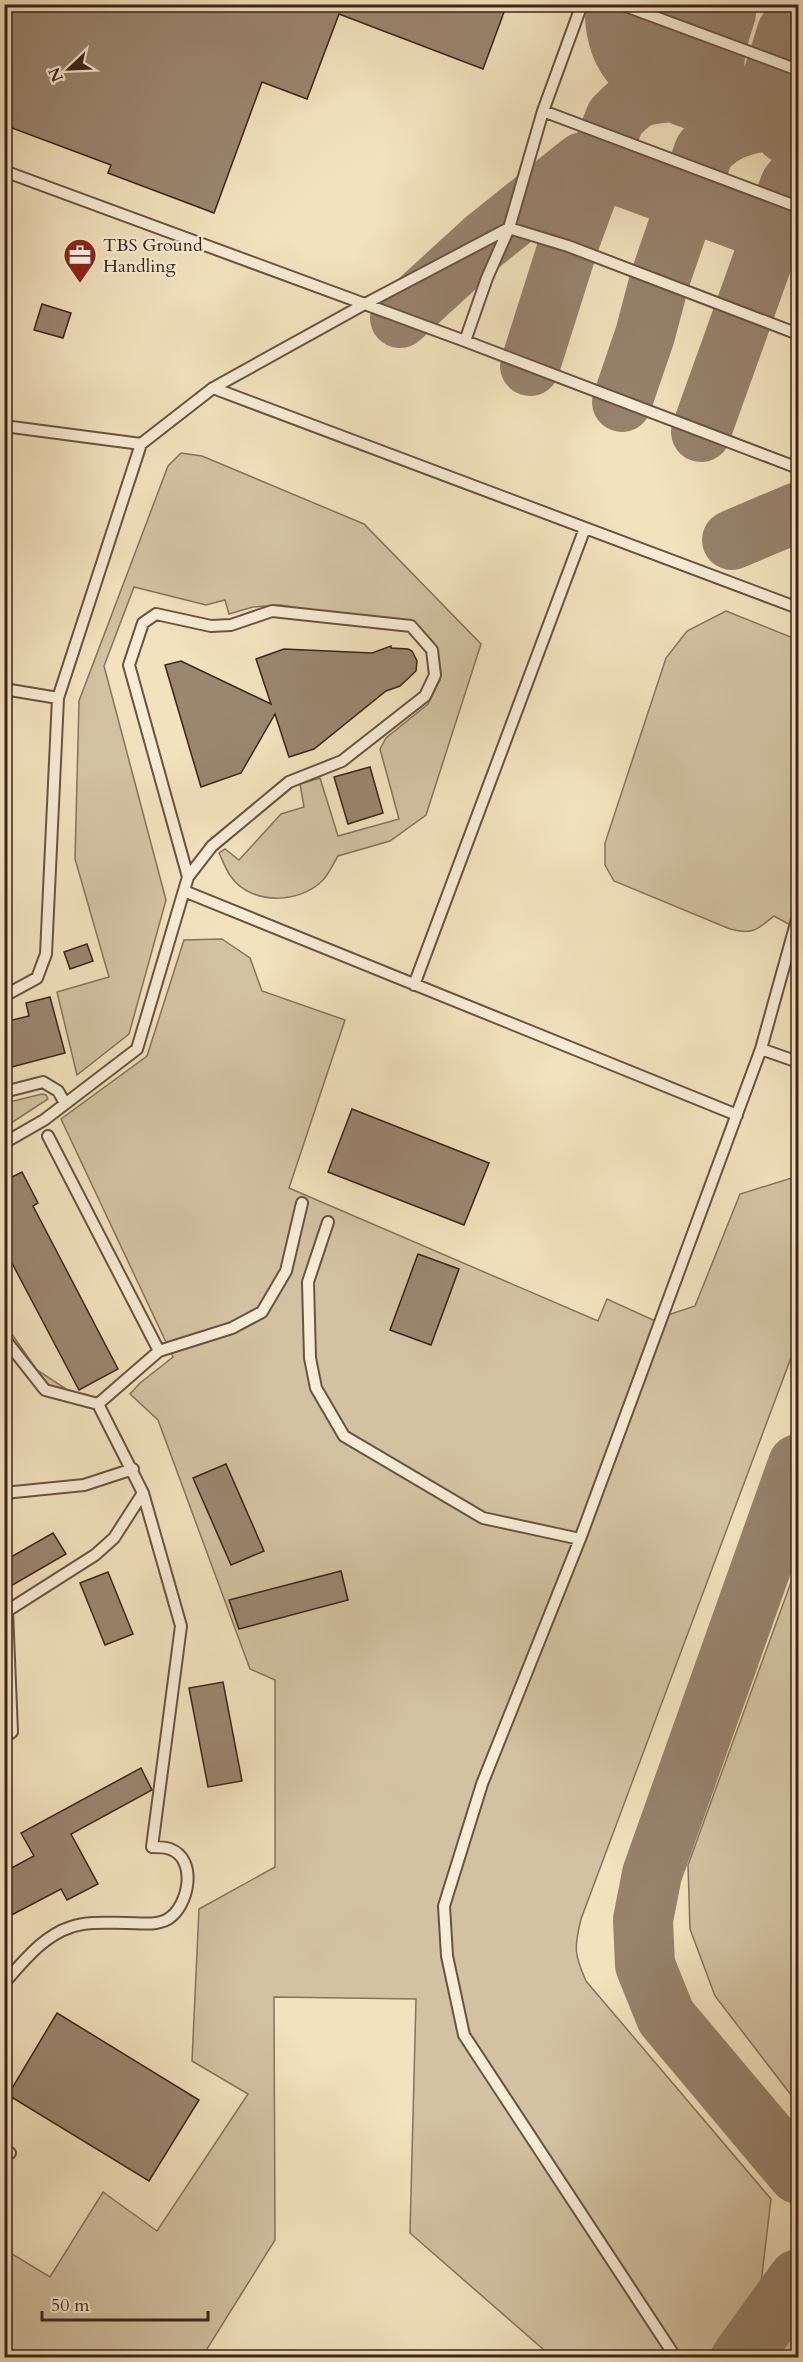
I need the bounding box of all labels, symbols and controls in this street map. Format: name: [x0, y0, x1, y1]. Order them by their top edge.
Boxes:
north arrow: [39, 39, 99, 99]
text: N: [43, 64, 69, 85]
place label: TBS Ground Handling: [103, 233, 203, 279]
office icon: TBS Ground Handling: [62, 237, 98, 284]
scale bar: [42, 2284, 208, 2322]
text: 50 m: [51, 2293, 90, 2318]

